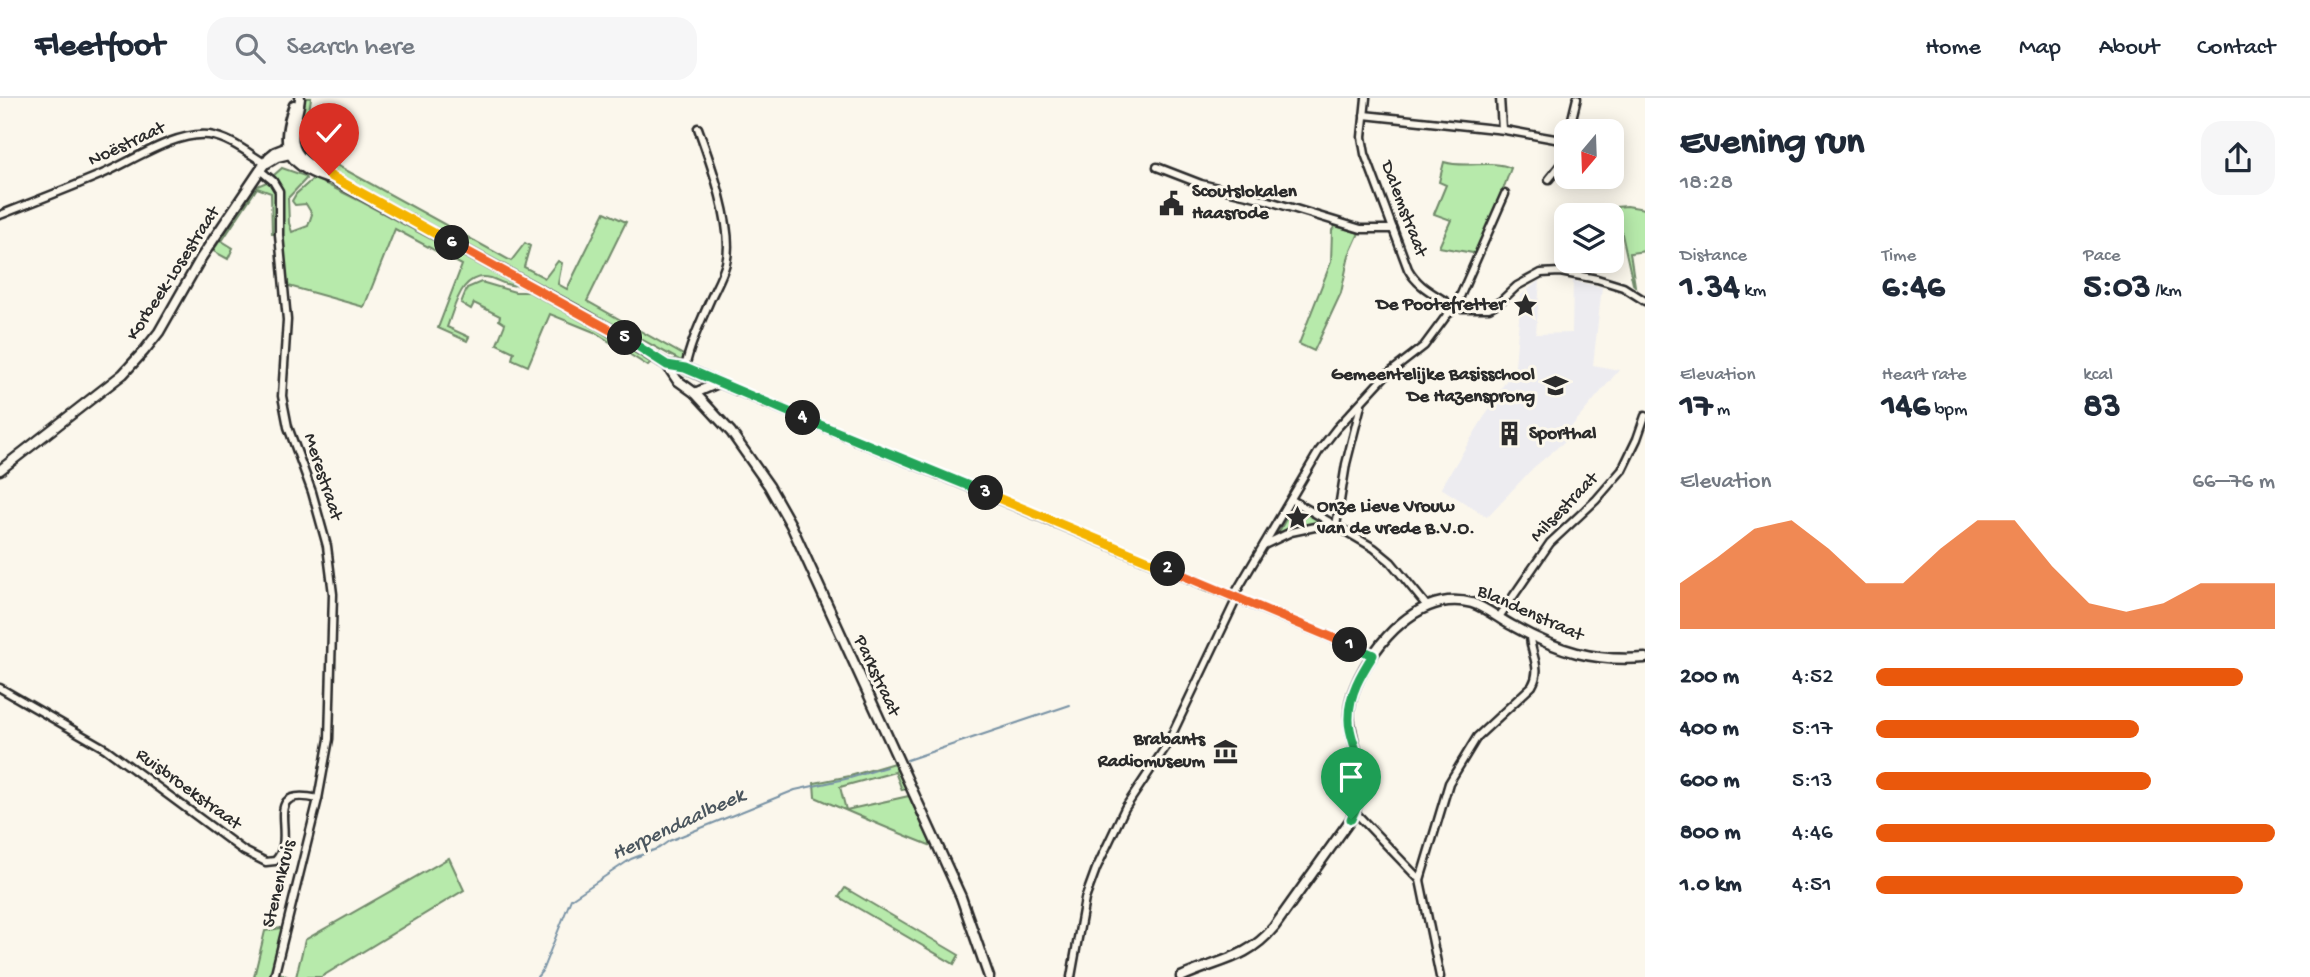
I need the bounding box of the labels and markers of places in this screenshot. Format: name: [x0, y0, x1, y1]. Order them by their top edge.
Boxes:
pin: [299, 103, 359, 175]
place label: Scoutslokalen Haasrode: [1192, 181, 1298, 226]
public building icon: Scoutslokalen Haasrode: [1158, 189, 1186, 217]
pin: 6: [434, 226, 470, 260]
place icon: De Pootefretter: [1511, 291, 1539, 319]
place label: De Pootefretter: [1374, 294, 1507, 317]
pin: 5: [608, 320, 642, 356]
place label: Gemeentelijke Basisschool De Hazensprong: [1331, 364, 1535, 409]
school or university icon: Gemeentelijke Basisschool De Hazensprong: [1541, 372, 1569, 400]
pin: 4: [786, 400, 820, 436]
building icon: Sporthal: [1495, 420, 1523, 448]
place label: Sporthal: [1529, 423, 1596, 446]
pin: 3: [968, 476, 1004, 510]
place label: Onze Lieve Vrouw van de vrede B.V.O.: [1316, 496, 1475, 541]
place icon: Onze Lieve Vrouw van de vrede B.V.O.: [1283, 504, 1311, 532]
pin: 2: [1150, 552, 1186, 587]
pin: 1: [1332, 628, 1368, 662]
place label: Brabants Radiomuseum: [1097, 729, 1206, 774]
museum icon: Brabants Radiomuseum: [1211, 737, 1239, 765]
pin: [1321, 747, 1381, 819]

